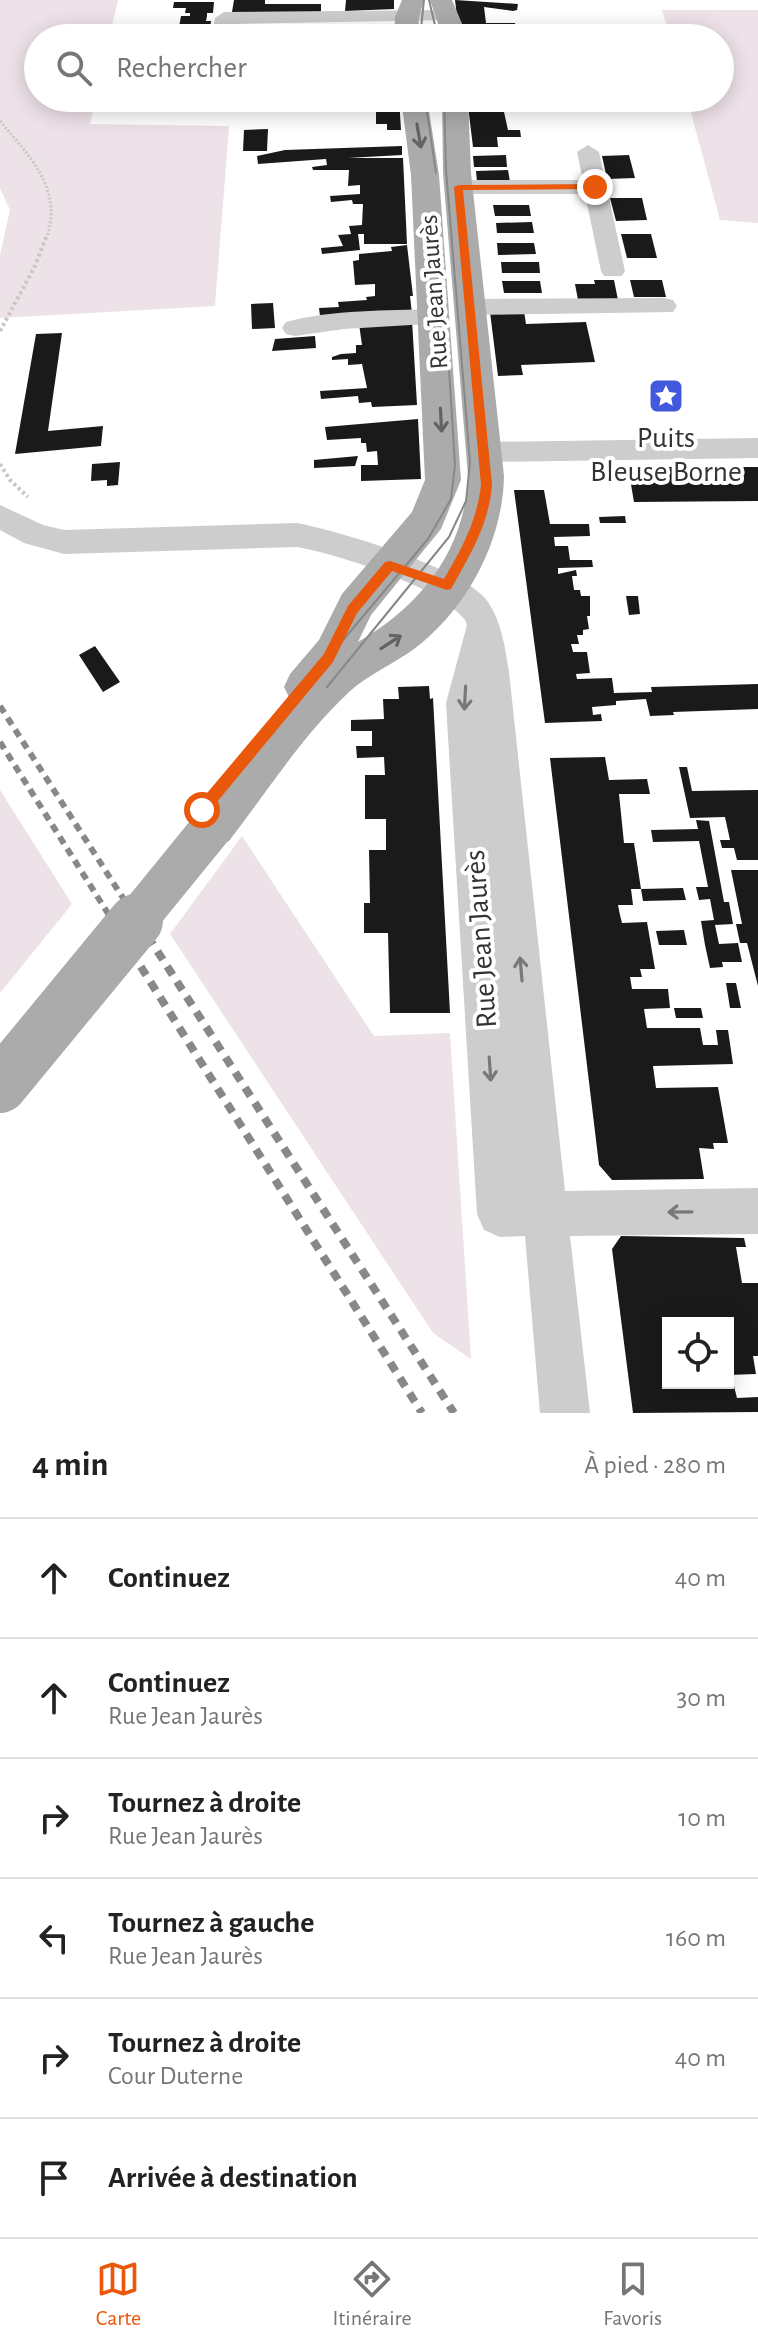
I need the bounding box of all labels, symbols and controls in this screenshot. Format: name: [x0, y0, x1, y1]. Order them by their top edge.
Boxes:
search box: [24, 24, 734, 112]
icon: search: [52, 46, 96, 90]
text: Rechercher: [116, 53, 247, 83]
one-way arrow: [412, 123, 427, 149]
route end: [577, 169, 613, 205]
street label: Rue Jean Jaurès: [416, 214, 452, 370]
place icon: Puits Bleuse Borne: [647, 377, 685, 415]
one-way arrow: [434, 406, 449, 433]
place label: Puits Bleuse Borne: [590, 423, 742, 487]
one-way arrow: [379, 634, 401, 650]
one-way arrow: [457, 684, 472, 711]
route start: [184, 792, 220, 828]
street label: Rue Jean Jaurès: [460, 849, 502, 1029]
one-way arrow: [513, 956, 528, 983]
one-way arrow: [483, 1055, 498, 1082]
one-way arrow: [667, 1204, 694, 1220]
map controls: [662, 1317, 734, 1389]
button: locate: [662, 1317, 734, 1389]
text: 4 min: [32, 1448, 109, 1482]
text: À pied · 280 m: [584, 1452, 726, 1478]
icon: ahead: [32, 1556, 76, 1600]
text: Continuez: [108, 1563, 230, 1593]
text: 40 m: [675, 1565, 726, 1591]
text: Continuez: [108, 1668, 230, 1698]
icon: ahead: [32, 1676, 76, 1720]
text: 30 m: [676, 1685, 726, 1711]
text: Rue Jean Jaurès: [108, 1703, 263, 1729]
text: Tournez à droite: [108, 1788, 301, 1818]
icon: right: [32, 1796, 76, 1840]
text: 10 m: [678, 1805, 726, 1831]
text: Rue Jean Jaurès: [108, 1823, 263, 1849]
text: Tournez à gauche: [108, 1908, 315, 1938]
icon: left: [32, 1916, 76, 1960]
text: 160 m: [666, 1925, 726, 1951]
text: Rue Jean Jaurès: [108, 1943, 263, 1969]
text: Tournez à droite: [108, 2028, 301, 2058]
icon: right: [32, 2036, 76, 2080]
text: 40 m: [675, 2045, 726, 2071]
text: Cour Duterne: [108, 2063, 243, 2089]
icon: arrive: [32, 2156, 76, 2200]
text: Arrivée à destination: [108, 2163, 358, 2193]
tab: Carte: [96, 2257, 141, 2331]
tab: Itinéraire: [333, 2257, 412, 2331]
tab: Favoris: [603, 2257, 662, 2331]

